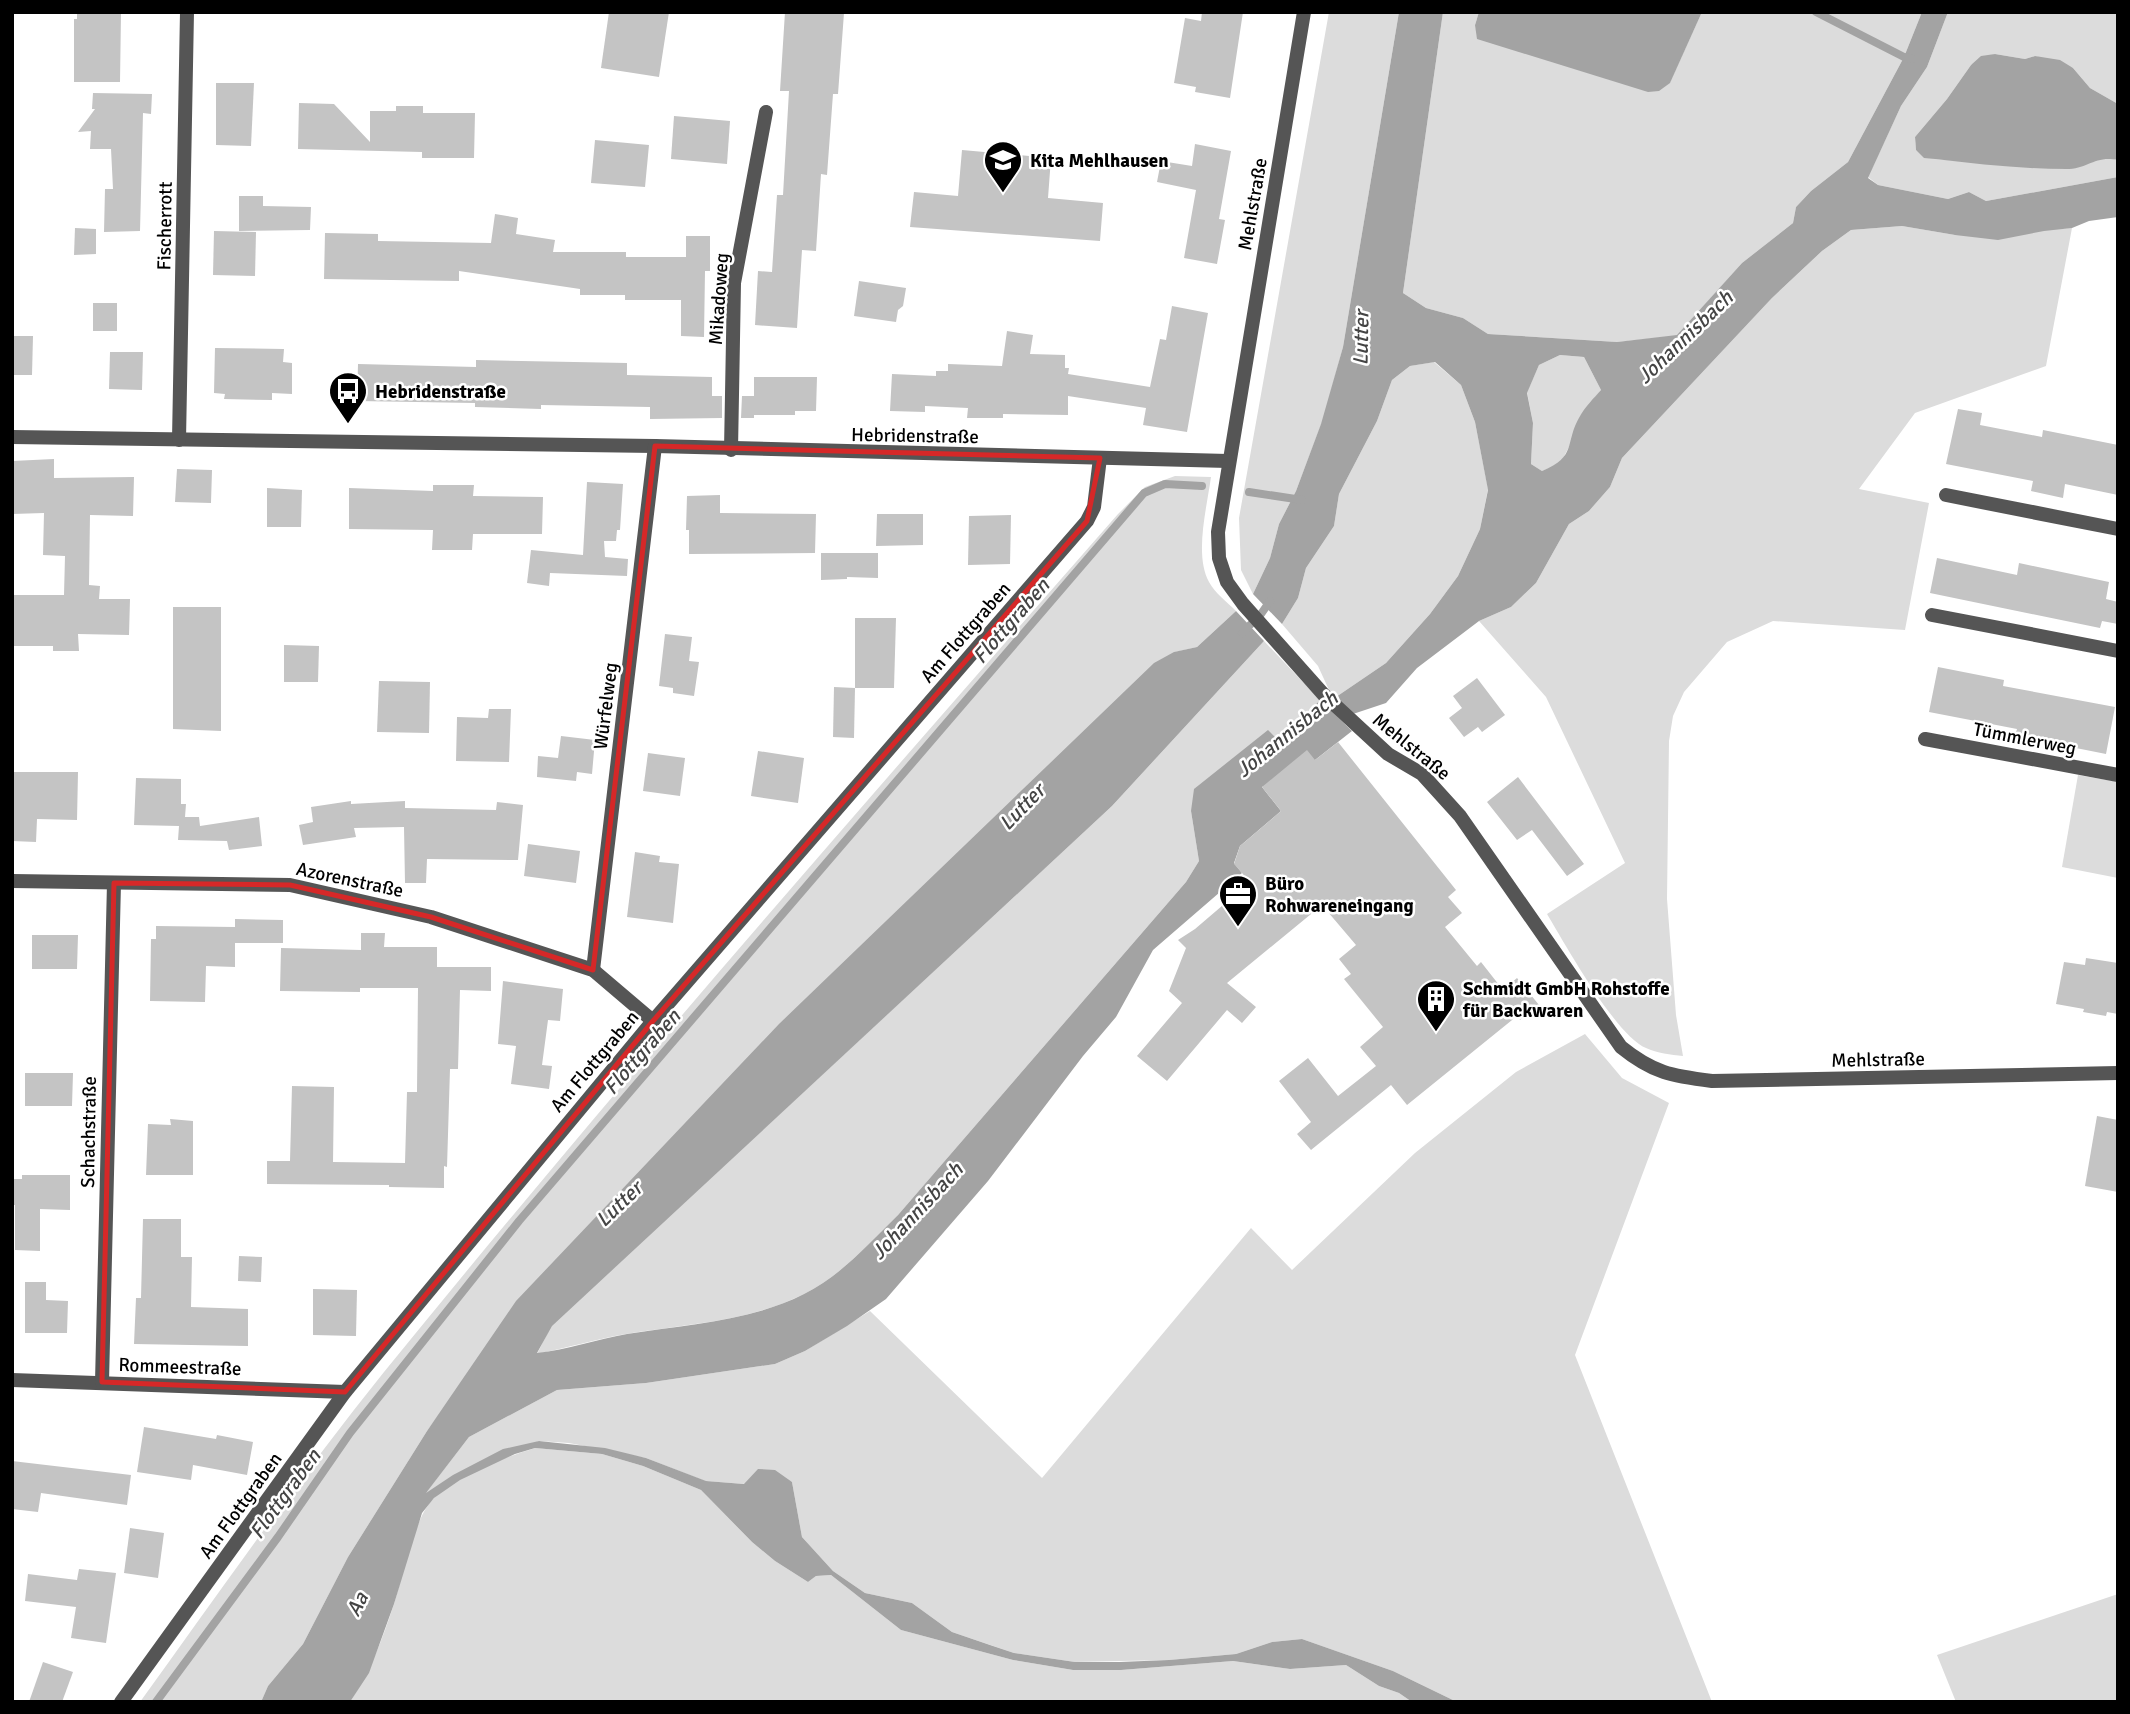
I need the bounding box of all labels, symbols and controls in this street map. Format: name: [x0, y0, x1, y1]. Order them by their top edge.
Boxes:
school or university icon: Kita Mehlhausen: [982, 139, 1024, 194]
place label: Kita Mehlhausen: [1030, 149, 1169, 173]
street label: Mehlstraße: [1233, 156, 1273, 252]
street label: Fischerrott: [152, 181, 178, 271]
street label: Mikadoweg: [704, 252, 734, 346]
water label: Johannisbach: [1632, 284, 1739, 389]
water label: Lutter: [1348, 307, 1375, 366]
bus stop icon: Hebridenstraße: [327, 370, 369, 425]
place label: Hebridenstraße: [375, 380, 506, 404]
street label: Hebridenstraße: [851, 423, 979, 449]
water label: Flottgraben: [967, 573, 1055, 669]
street label: Am Flottgraben: [916, 577, 1016, 688]
street label: Würfelweg: [589, 661, 623, 751]
water label: Johannisbach: [1231, 685, 1343, 783]
street label: Mehlstraße: [1367, 708, 1455, 786]
street label: Tümmlerweg: [1971, 717, 2078, 761]
water label: Lutter: [994, 776, 1053, 836]
street label: Azorenstraße: [294, 857, 406, 903]
place label: Büro Rohwareneingang: [1265, 872, 1414, 918]
office icon: Büro Rohwareneingang: [1217, 873, 1259, 928]
place label: Schmidt GmbH Rohstoffe für Backwaren: [1462, 977, 1670, 1023]
building icon: Schmidt GmbH Rohstoffe für Backwaren: [1415, 978, 1457, 1033]
water label: Flottgraben: [598, 1004, 686, 1100]
street label: Am Flottgraben: [545, 1006, 644, 1117]
street label: Mehlstraße: [1831, 1047, 1925, 1073]
street label: Schachstraße: [76, 1076, 102, 1188]
water label: Johannisbach: [865, 1157, 969, 1265]
water label: Lutter: [590, 1173, 650, 1232]
street label: Rommeestraße: [118, 1353, 242, 1381]
water label: Flottgraben: [244, 1444, 327, 1544]
street label: Am Flottgraben: [194, 1448, 287, 1563]
water label: Aa: [340, 1586, 375, 1620]

